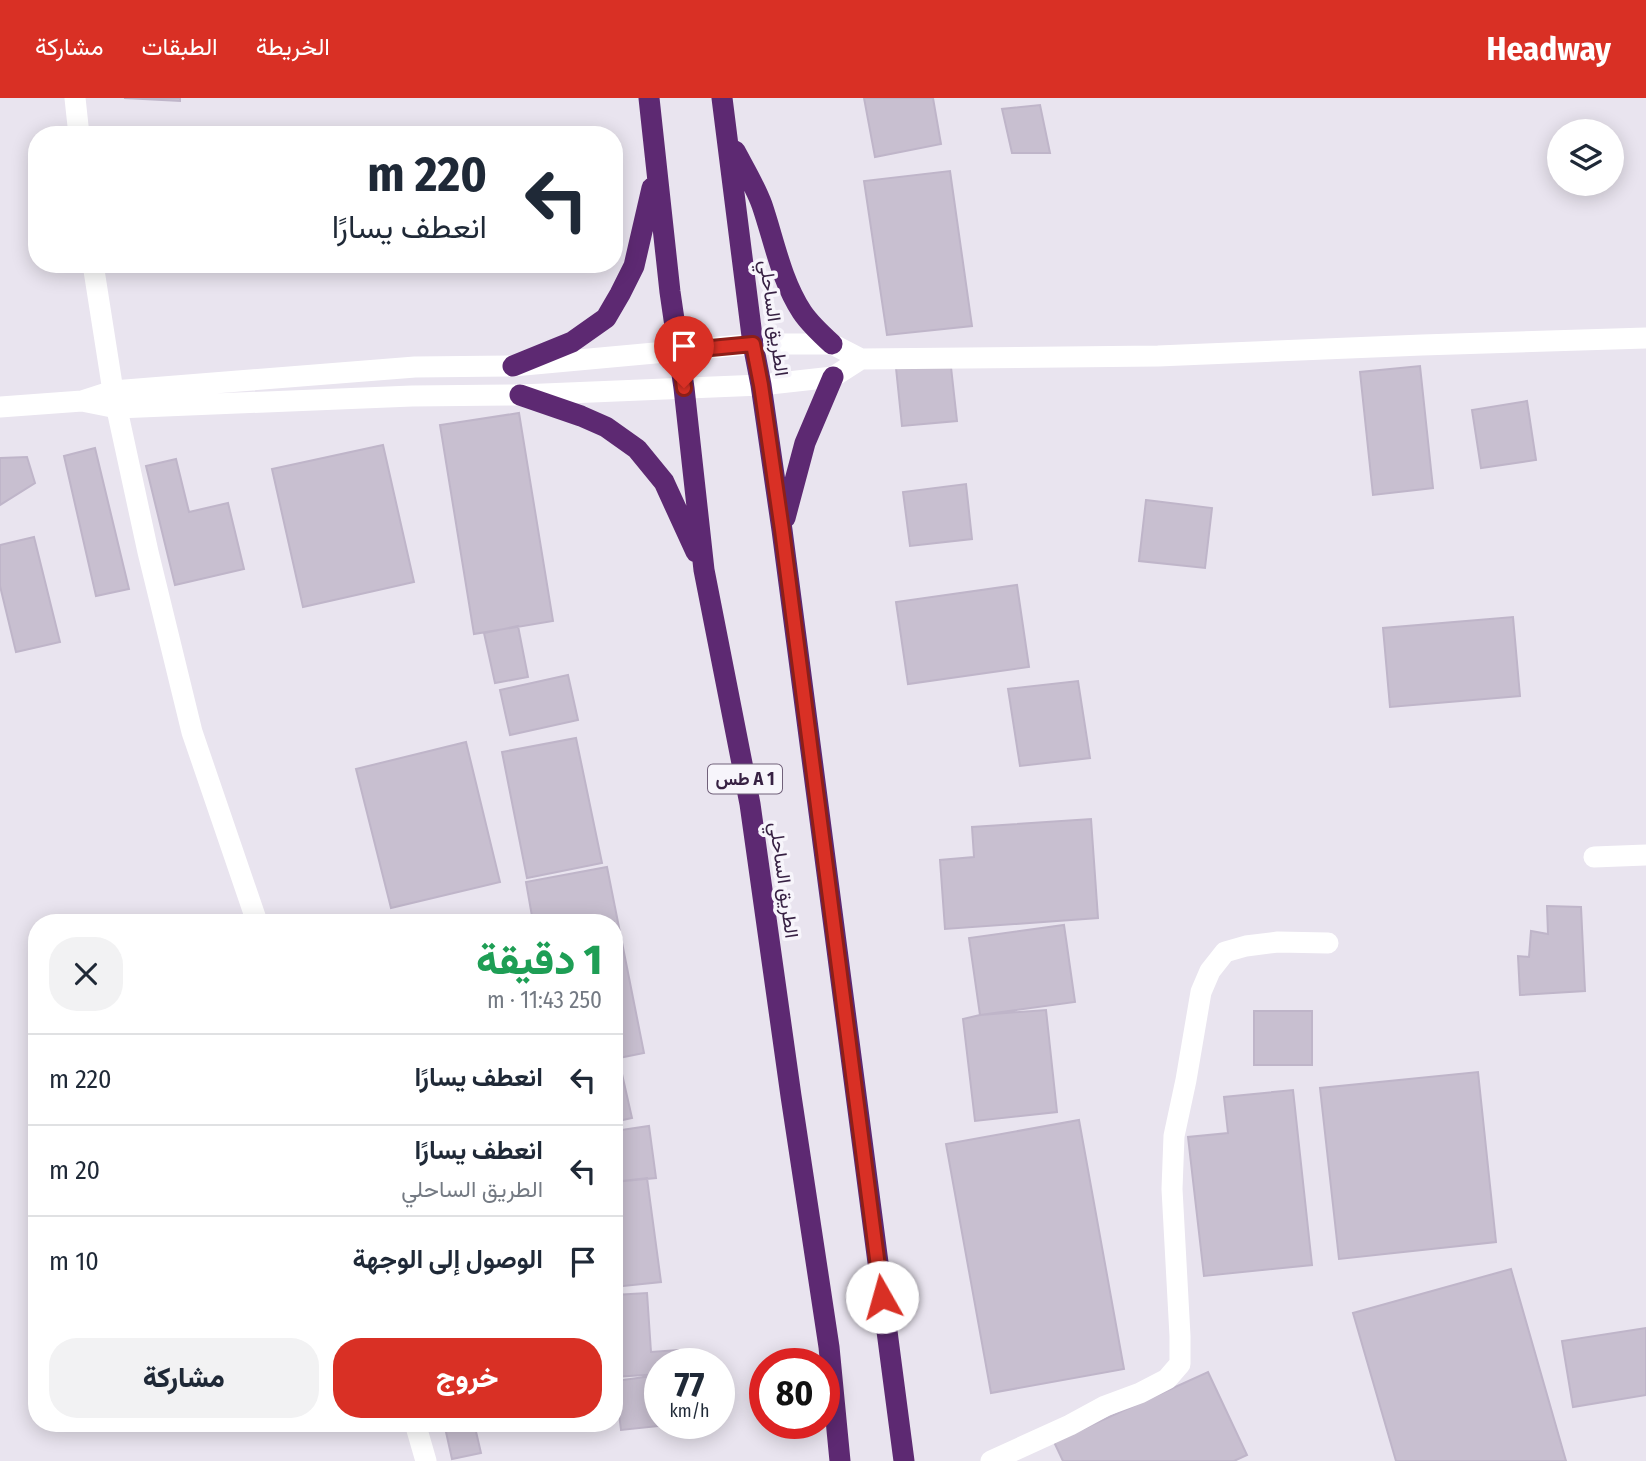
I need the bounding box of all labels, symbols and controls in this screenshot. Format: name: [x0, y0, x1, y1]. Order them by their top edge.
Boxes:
text: Headway: [1487, 29, 1611, 69]
text: مشاركة: [35, 33, 103, 61]
text: الطبقات: [141, 33, 218, 61]
text: الخريطة: [256, 33, 330, 61]
map controls: [1547, 119, 1624, 196]
button: layers: [1547, 119, 1624, 196]
text: 220 m: [367, 145, 487, 204]
icon: left: [511, 154, 602, 245]
text: انعطف يسارًا: [332, 208, 487, 246]
street label: الطريق الساحلي: [751, 258, 794, 378]
pin: [654, 316, 714, 388]
icon: arrive: [665, 327, 703, 365]
road number: طس A 1: [708, 764, 782, 794]
street label: الطريق الساحلي: [761, 820, 804, 940]
text: 1 دقيقة: [476, 935, 602, 985]
button: close: [49, 937, 123, 1011]
text: 250 m · 11:43: [487, 986, 602, 1014]
icon: left: [564, 1061, 602, 1099]
text: انعطف يسارًا: [415, 1062, 543, 1093]
text: 220 m: [49, 1064, 112, 1095]
text: انعطف يسارًا: [415, 1135, 543, 1166]
icon: left: [564, 1152, 602, 1190]
text: 20 m: [49, 1155, 100, 1186]
text: الطريق الساحلي: [401, 1175, 543, 1203]
icon: arrive: [564, 1243, 602, 1281]
text: الوصول إلى الوجهة: [352, 1244, 543, 1275]
text: 10 m: [49, 1246, 99, 1277]
position arrow: [845, 1260, 919, 1334]
button: مشاركة: [49, 1338, 319, 1418]
button: خروج: [333, 1338, 602, 1418]
speed limit sign: 80: [749, 1348, 840, 1439]
text: 77: [675, 1363, 704, 1405]
text: km/h: [669, 1400, 710, 1422]

